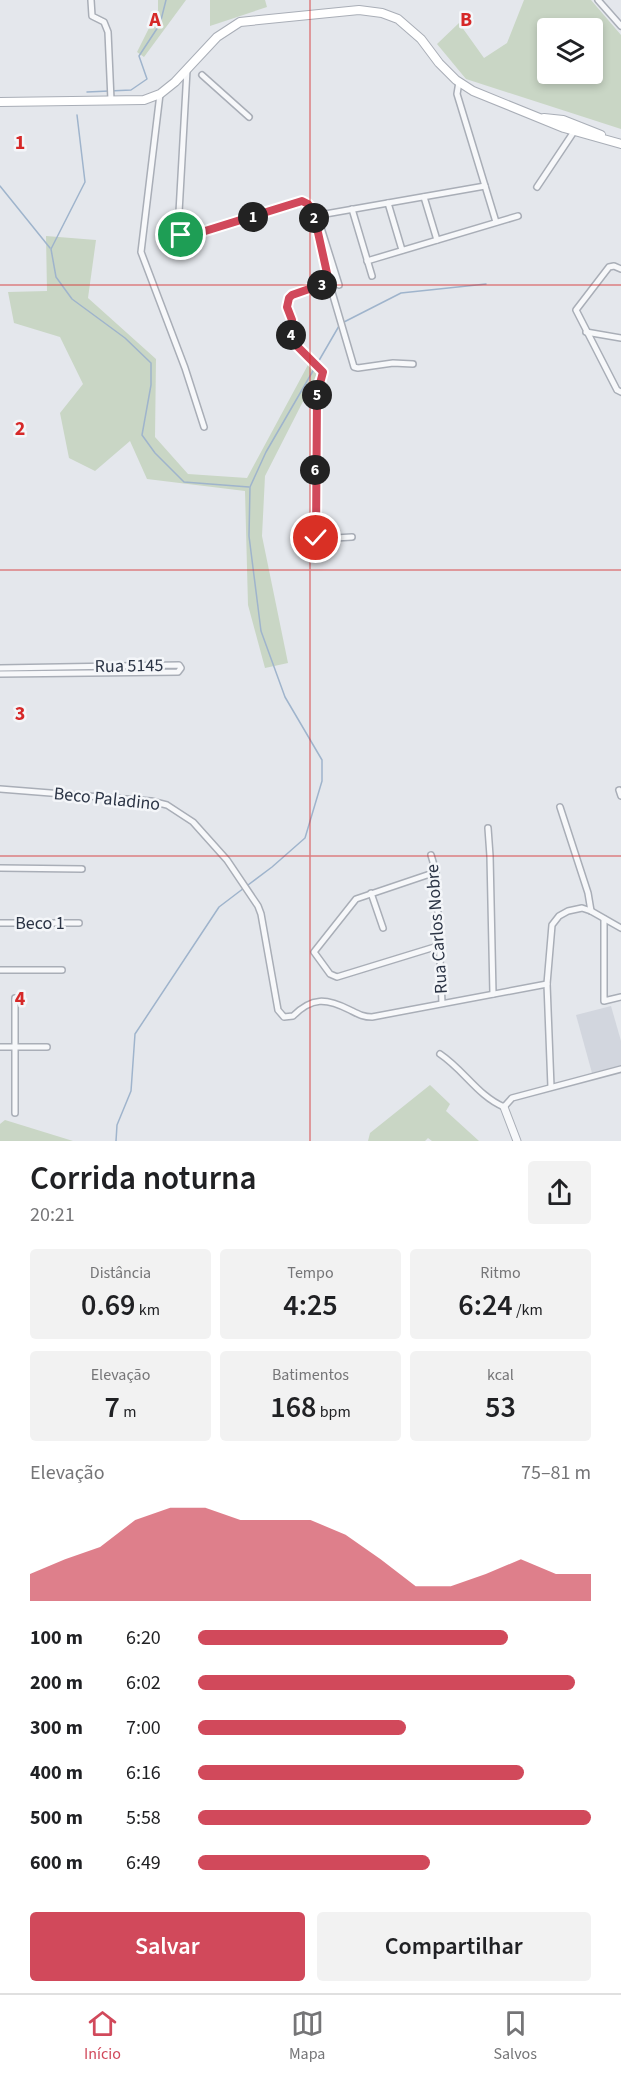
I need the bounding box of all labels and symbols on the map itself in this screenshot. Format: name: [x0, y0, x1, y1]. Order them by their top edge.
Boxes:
text: A: [148, 6, 161, 34]
text: B: [460, 6, 472, 34]
text: 1: [15, 129, 25, 157]
pin: 1: [238, 202, 268, 232]
pin: 2: [299, 203, 329, 233]
pin: [155, 209, 206, 260]
pin: 3: [307, 270, 337, 300]
pin: 4: [276, 320, 306, 350]
pin: 5: [302, 380, 332, 410]
text: 2: [15, 415, 25, 443]
pin: 6: [300, 455, 330, 485]
pin: [290, 512, 341, 563]
street label: Rua 5145: [95, 653, 164, 679]
text: 3: [15, 700, 25, 728]
street label: Beco Paladino: [53, 781, 161, 817]
street label: Rua Carlos Nobre: [420, 863, 454, 995]
street label: Beco 1: [15, 911, 65, 936]
text: 4: [15, 985, 26, 1013]

